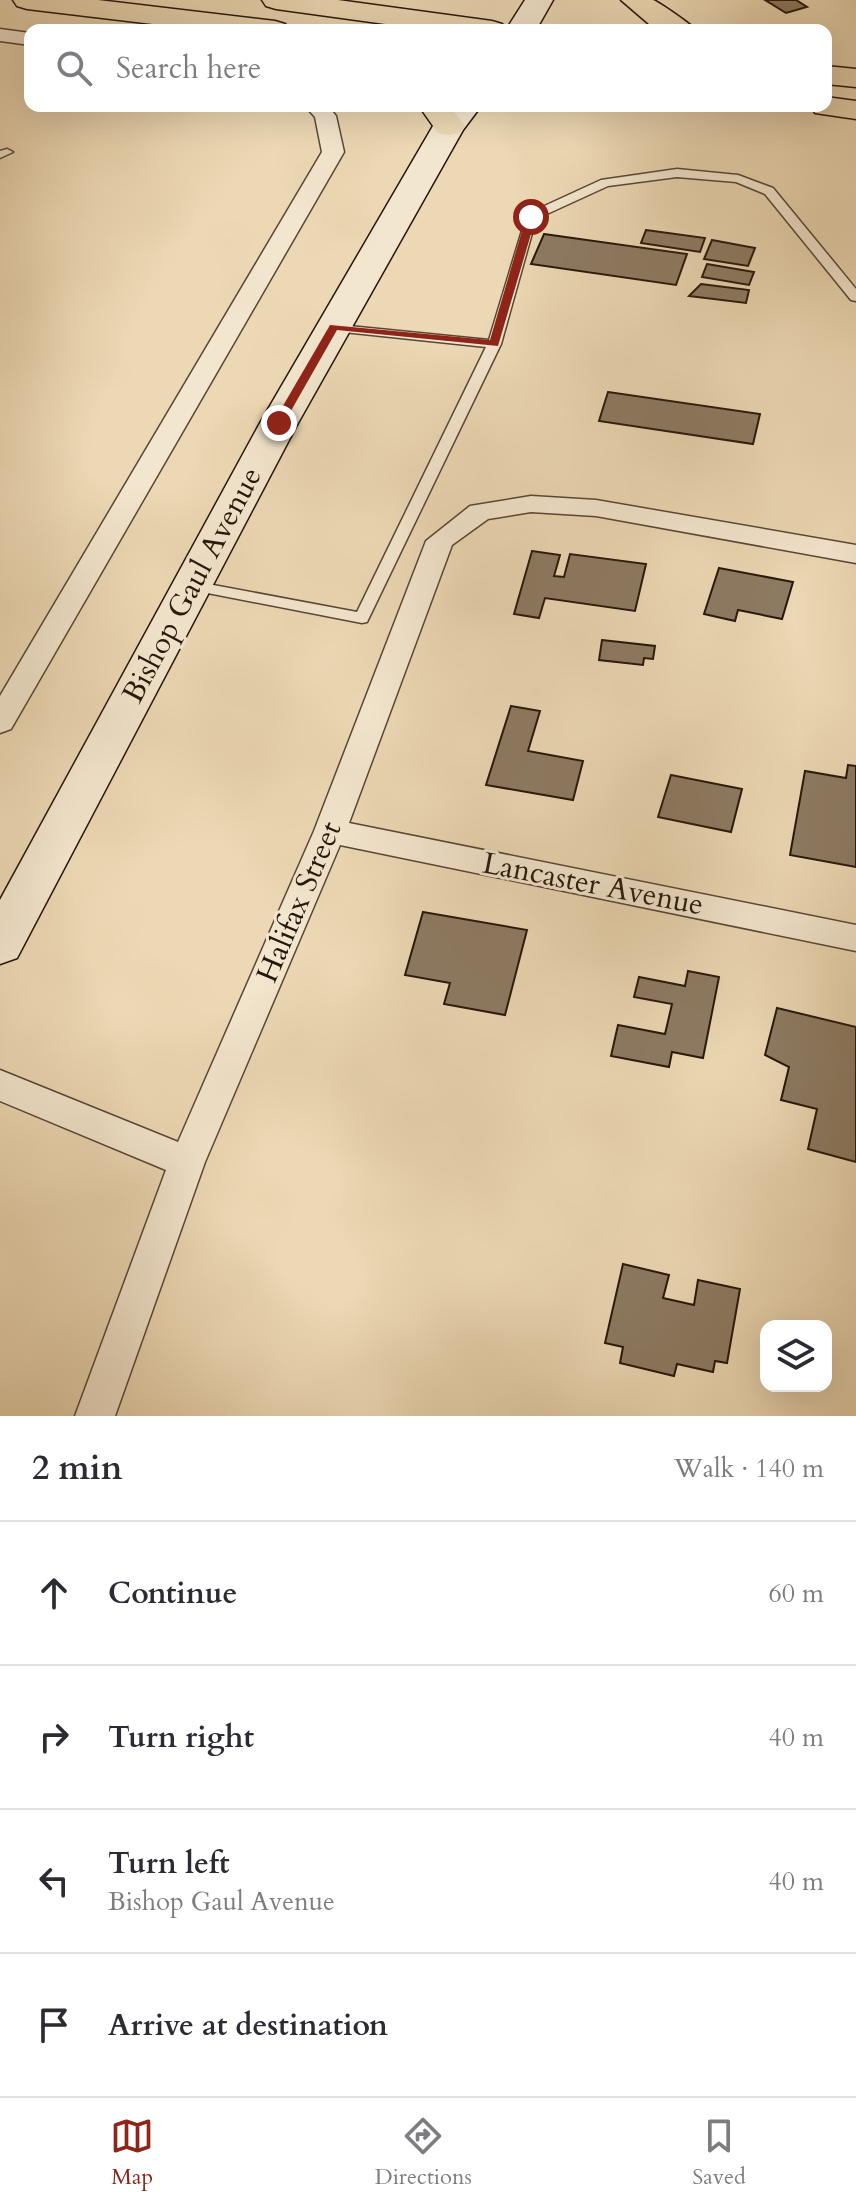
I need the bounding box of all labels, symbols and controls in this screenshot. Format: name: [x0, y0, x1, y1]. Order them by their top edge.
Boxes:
search box: [24, 24, 832, 112]
icon: search: [52, 46, 96, 90]
text: Search here: [116, 48, 261, 89]
route start: [513, 199, 549, 235]
route end: [261, 405, 297, 441]
street label: Bishop Gaul Avenue: [112, 460, 272, 710]
street label: Halifax Street: [247, 815, 352, 989]
street label: Lancaster Avenue: [479, 842, 707, 926]
map controls: [760, 1320, 832, 1392]
button: layers: [760, 1320, 832, 1392]
text: 2 min: [32, 1445, 123, 1491]
text: Walk · 140 m: [674, 1451, 824, 1486]
icon: ahead: [32, 1571, 76, 1615]
text: Continue: [108, 1573, 237, 1614]
text: 60 m: [768, 1576, 824, 1611]
icon: right: [32, 1715, 76, 1759]
text: Turn right: [108, 1717, 254, 1758]
text: 40 m: [768, 1720, 824, 1755]
text: Turn left: [108, 1843, 230, 1884]
icon: left: [32, 1859, 76, 1903]
text: 40 m: [768, 1864, 824, 1899]
text: Bishop Gaul Avenue: [108, 1884, 335, 1919]
icon: arrive: [32, 2003, 76, 2047]
text: Arrive at destination: [108, 2005, 388, 2046]
tab: Map: [110, 2114, 154, 2192]
tab: Directions: [375, 2114, 472, 2192]
tab: Saved: [692, 2114, 746, 2192]

